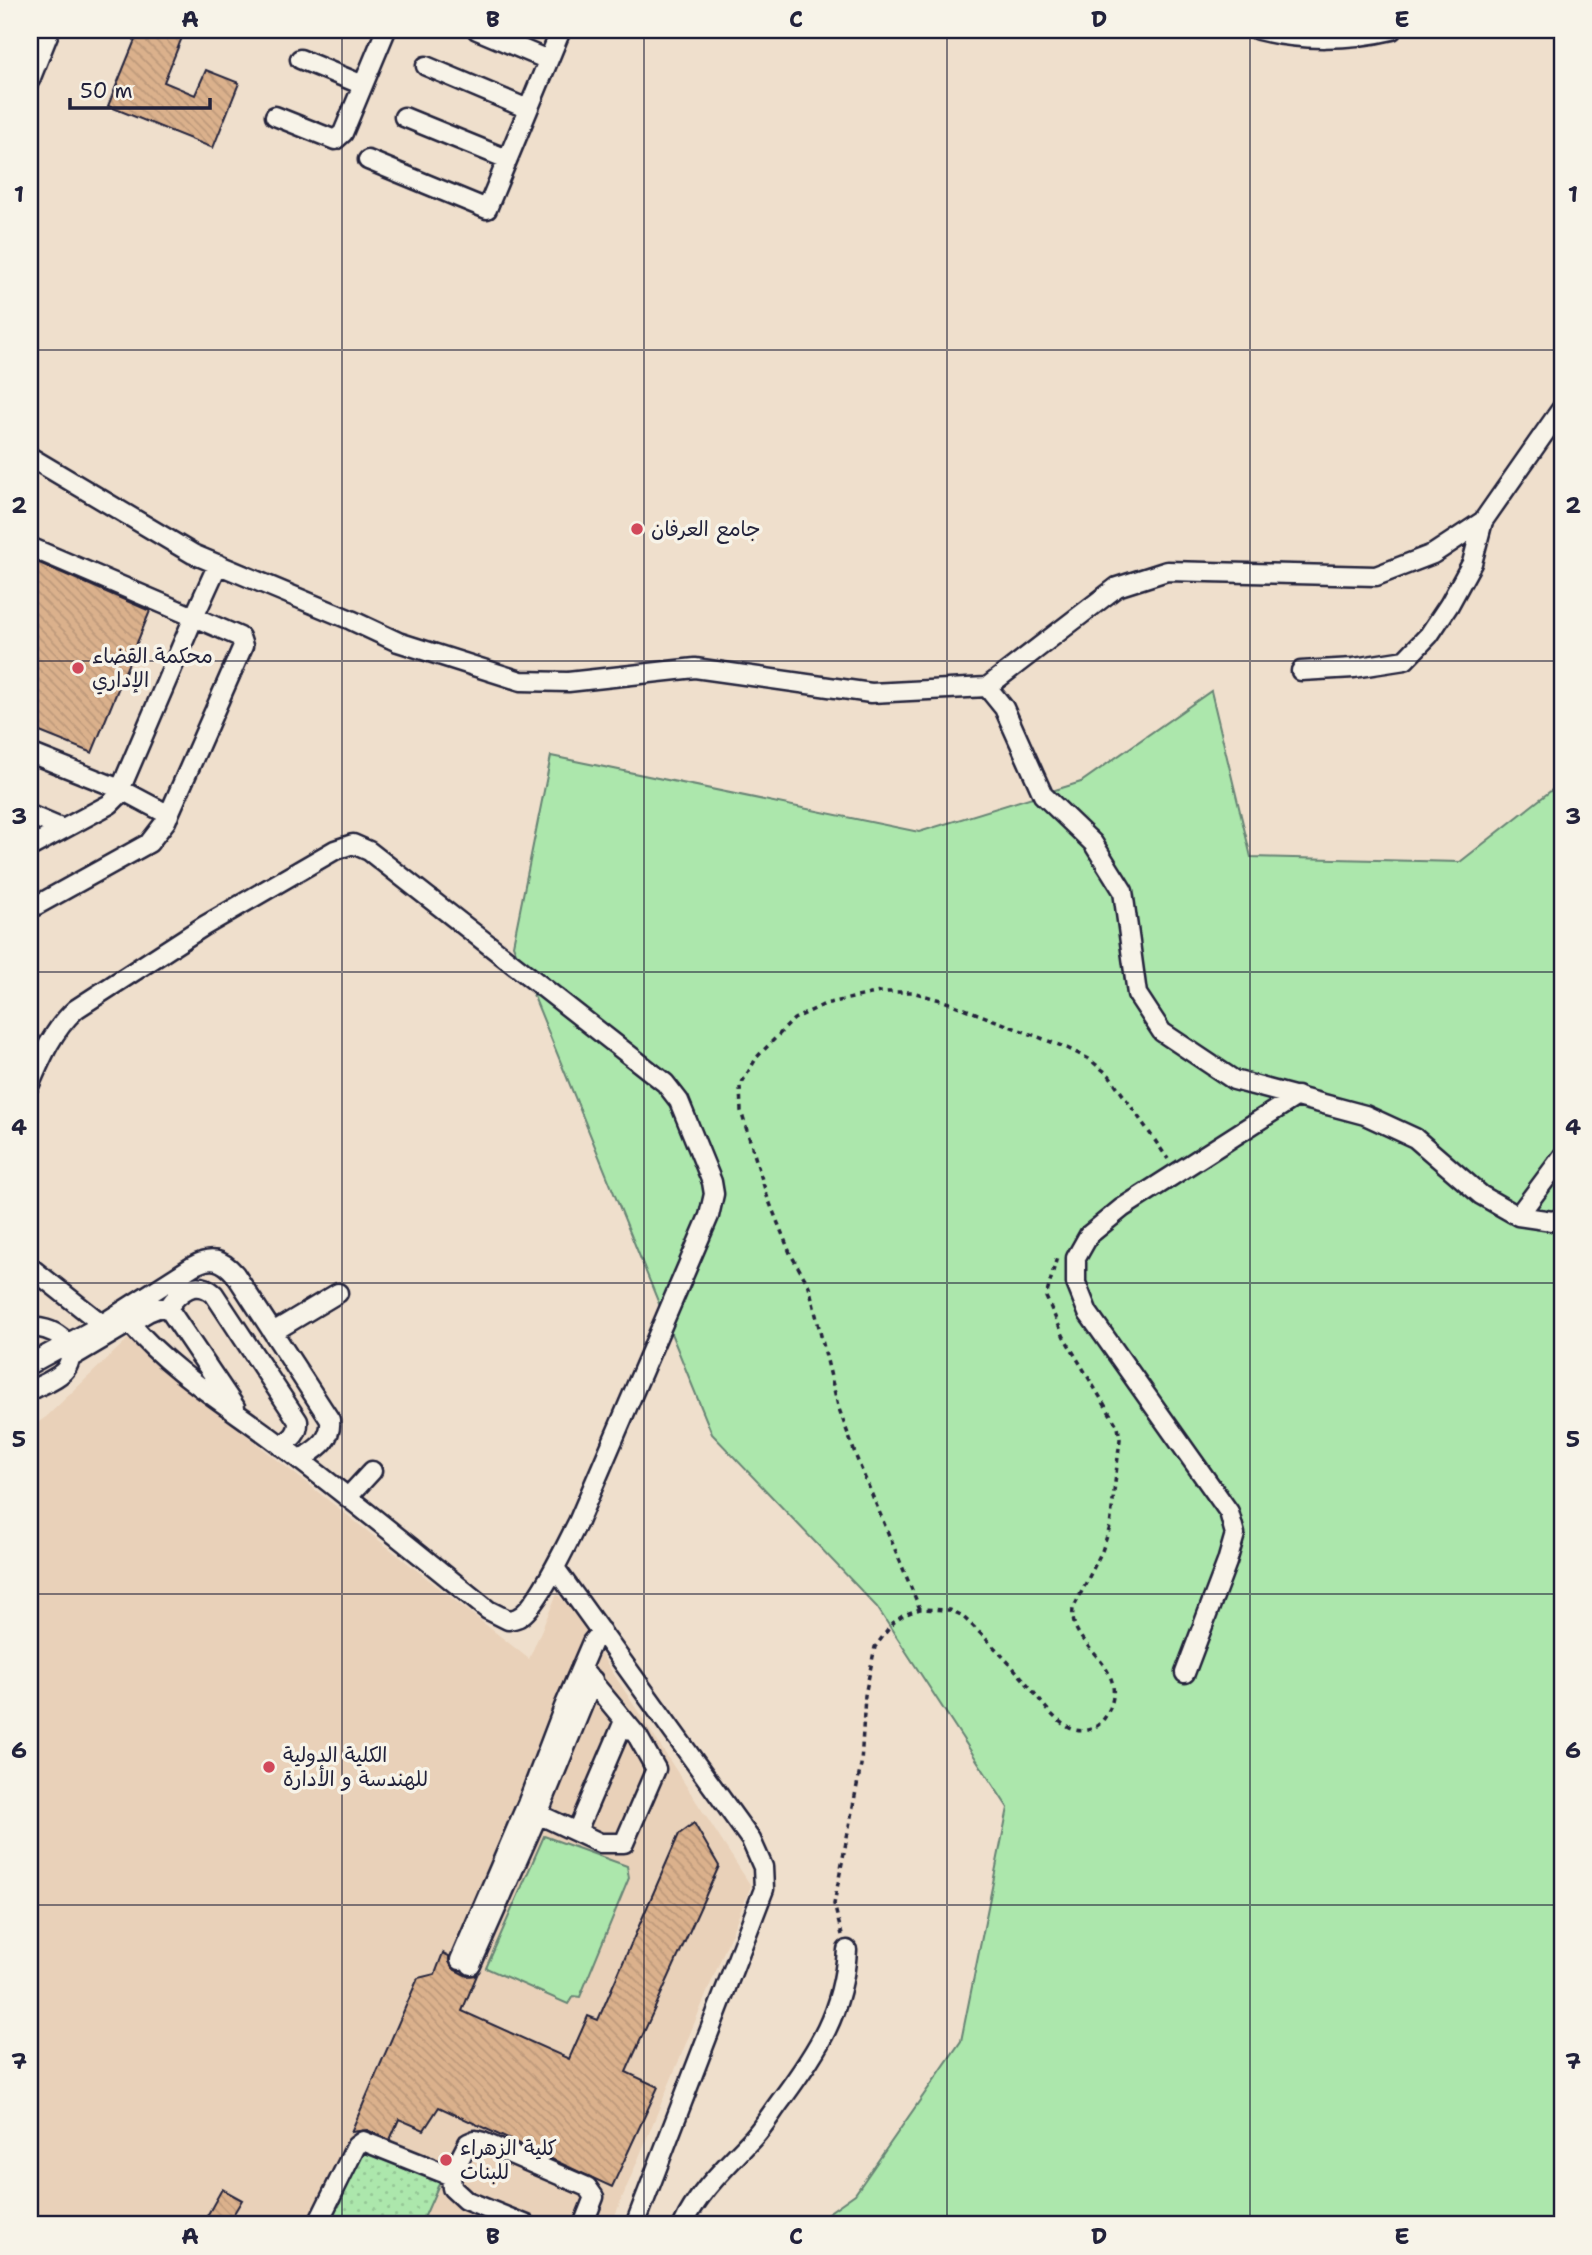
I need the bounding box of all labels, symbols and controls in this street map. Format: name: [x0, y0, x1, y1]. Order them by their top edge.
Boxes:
text: A: [181, 4, 199, 34]
text: B: [486, 4, 500, 34]
text: C: [789, 4, 803, 34]
text: D: [1091, 4, 1107, 34]
text: E: [1394, 4, 1410, 34]
scale bar: [70, 66, 210, 110]
text: 50 m: [80, 77, 133, 105]
text: 1: [14, 179, 24, 209]
text: 1: [1568, 179, 1578, 209]
text: 2: [11, 490, 27, 520]
text: 2: [1565, 490, 1581, 520]
place label: جامع العرفان: [651, 515, 761, 544]
marker: جامع العرفان: [629, 521, 645, 537]
place label: محكمة القضاء الإداري: [92, 642, 213, 695]
marker: محكمة القضاء الإداري: [70, 660, 86, 676]
text: 3: [11, 801, 27, 831]
text: 3: [1565, 801, 1581, 831]
text: 4: [11, 1112, 27, 1142]
text: 4: [1565, 1112, 1581, 1142]
text: 5: [12, 1424, 26, 1454]
text: 5: [1566, 1424, 1580, 1454]
text: 6: [11, 1735, 27, 1765]
text: 6: [1565, 1735, 1581, 1765]
place label: الكلية الدولية للهندسة و الأدارة: [283, 1741, 428, 1793]
marker: الكلية الدولية للهندسة و الأدارة: [261, 1759, 277, 1775]
text: 7: [11, 2046, 27, 2076]
text: 7: [1565, 2046, 1581, 2076]
place label: كلية الزهراء للبنات: [460, 2134, 557, 2186]
marker: كلية الزهراء للبنات: [438, 2152, 454, 2168]
text: A: [181, 2221, 199, 2251]
text: B: [486, 2221, 500, 2251]
text: C: [789, 2221, 803, 2251]
text: D: [1091, 2221, 1107, 2251]
text: E: [1394, 2221, 1410, 2251]

